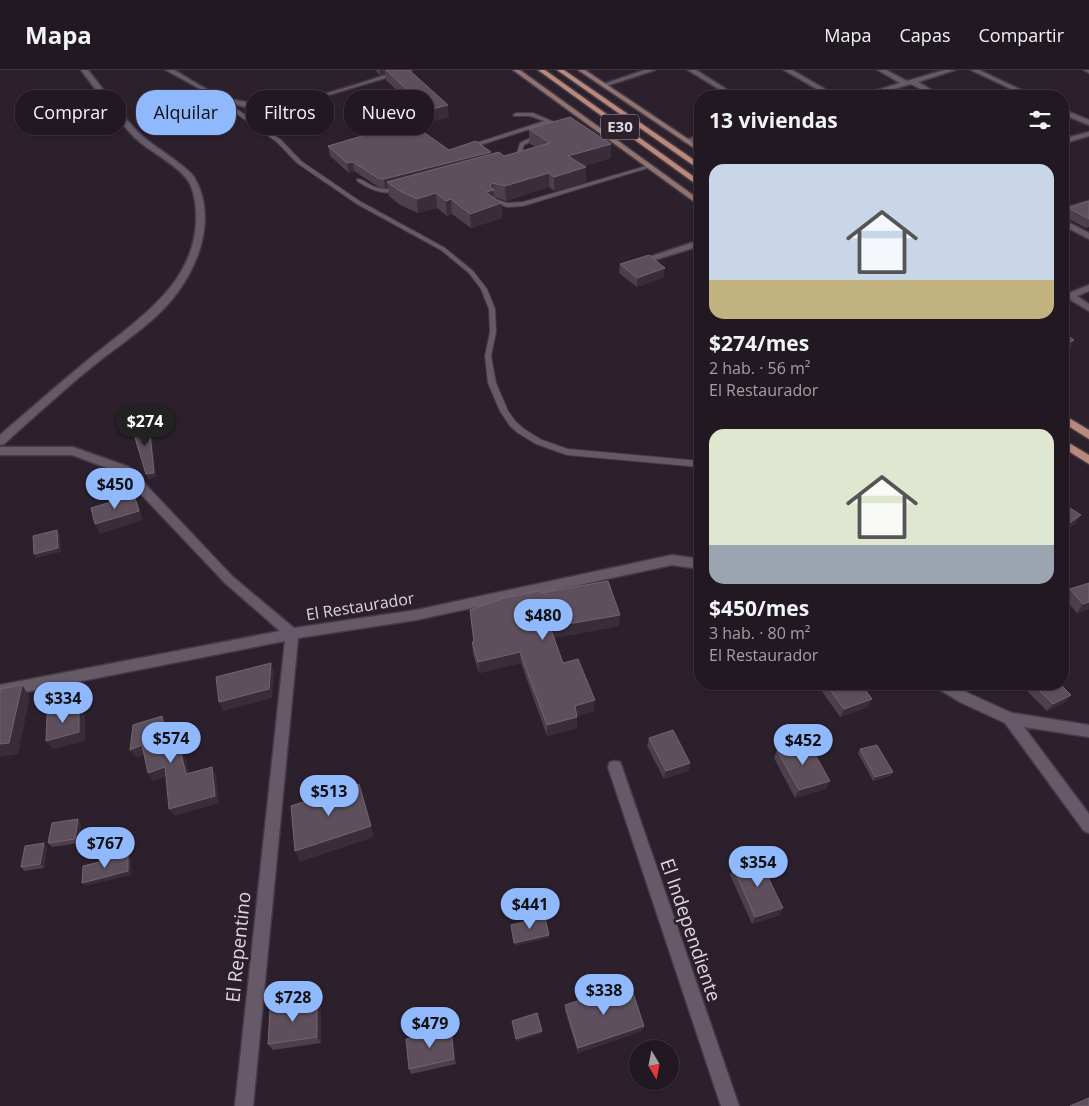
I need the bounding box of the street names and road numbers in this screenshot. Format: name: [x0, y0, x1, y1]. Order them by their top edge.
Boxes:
road number: E30: [601, 114, 639, 140]
street label: El Restaurador: [304, 587, 416, 625]
street label: El Independiente: [654, 855, 728, 1005]
street label: El Repentino: [219, 890, 257, 1004]

